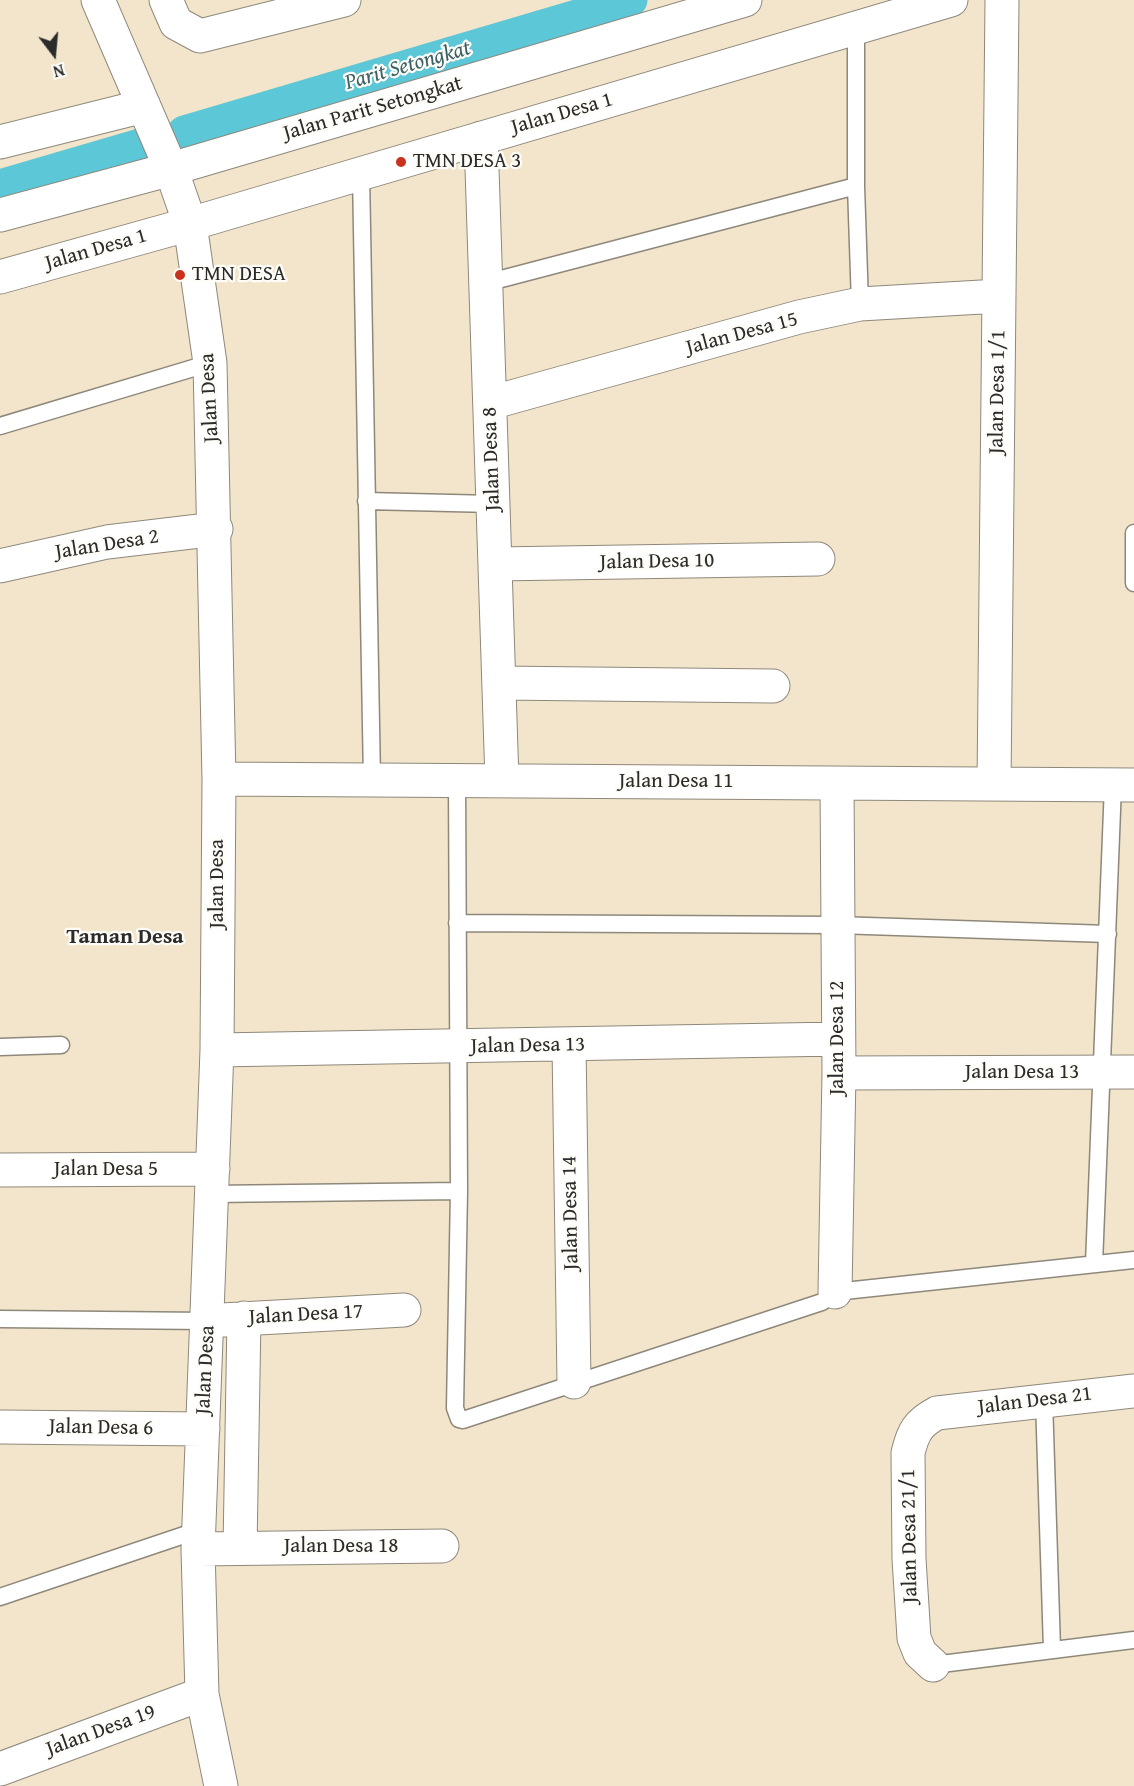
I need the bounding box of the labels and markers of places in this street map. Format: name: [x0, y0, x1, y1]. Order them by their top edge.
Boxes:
place label: TMN DESA 3: [413, 149, 521, 175]
marker: TMN DESA 3: [394, 155, 408, 169]
place label: TMN DESA: [192, 262, 286, 288]
marker: TMN DESA: [173, 268, 187, 282]

